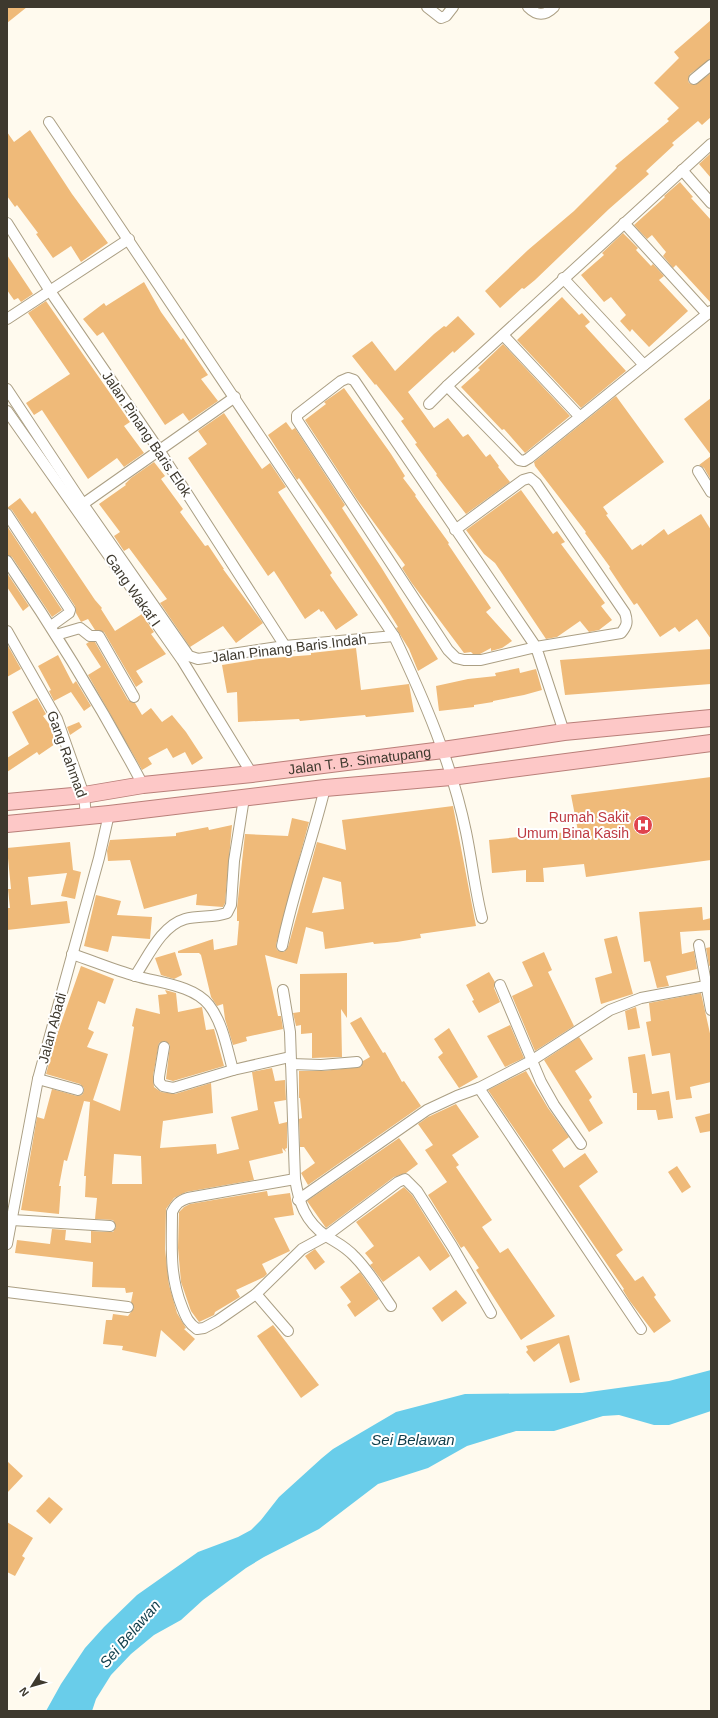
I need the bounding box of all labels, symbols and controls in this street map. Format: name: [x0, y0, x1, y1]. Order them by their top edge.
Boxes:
street label: Jalan Pinang Baris Elok: [99, 368, 196, 501]
street label: Gang Wakaf I: [102, 551, 164, 629]
street label: Jalan Pinang Baris Indah: [211, 631, 367, 665]
street label: Gang Rahmad: [44, 708, 90, 800]
street label: Jalan T. B. Simatupang: [287, 744, 432, 777]
place label: Rumah Sakit Umum Bina Kasih: [517, 809, 629, 841]
hospital icon: Rumah Sakit Umum Bina Kasih: [632, 814, 654, 836]
street label: Jalan Abadi: [35, 991, 69, 1065]
water label: Sei Belawan: [371, 1431, 455, 1448]
water label: Sei Belawan: [96, 1597, 163, 1671]
north arrow: [12, 1666, 52, 1706]
text: N: [17, 1685, 31, 1699]

